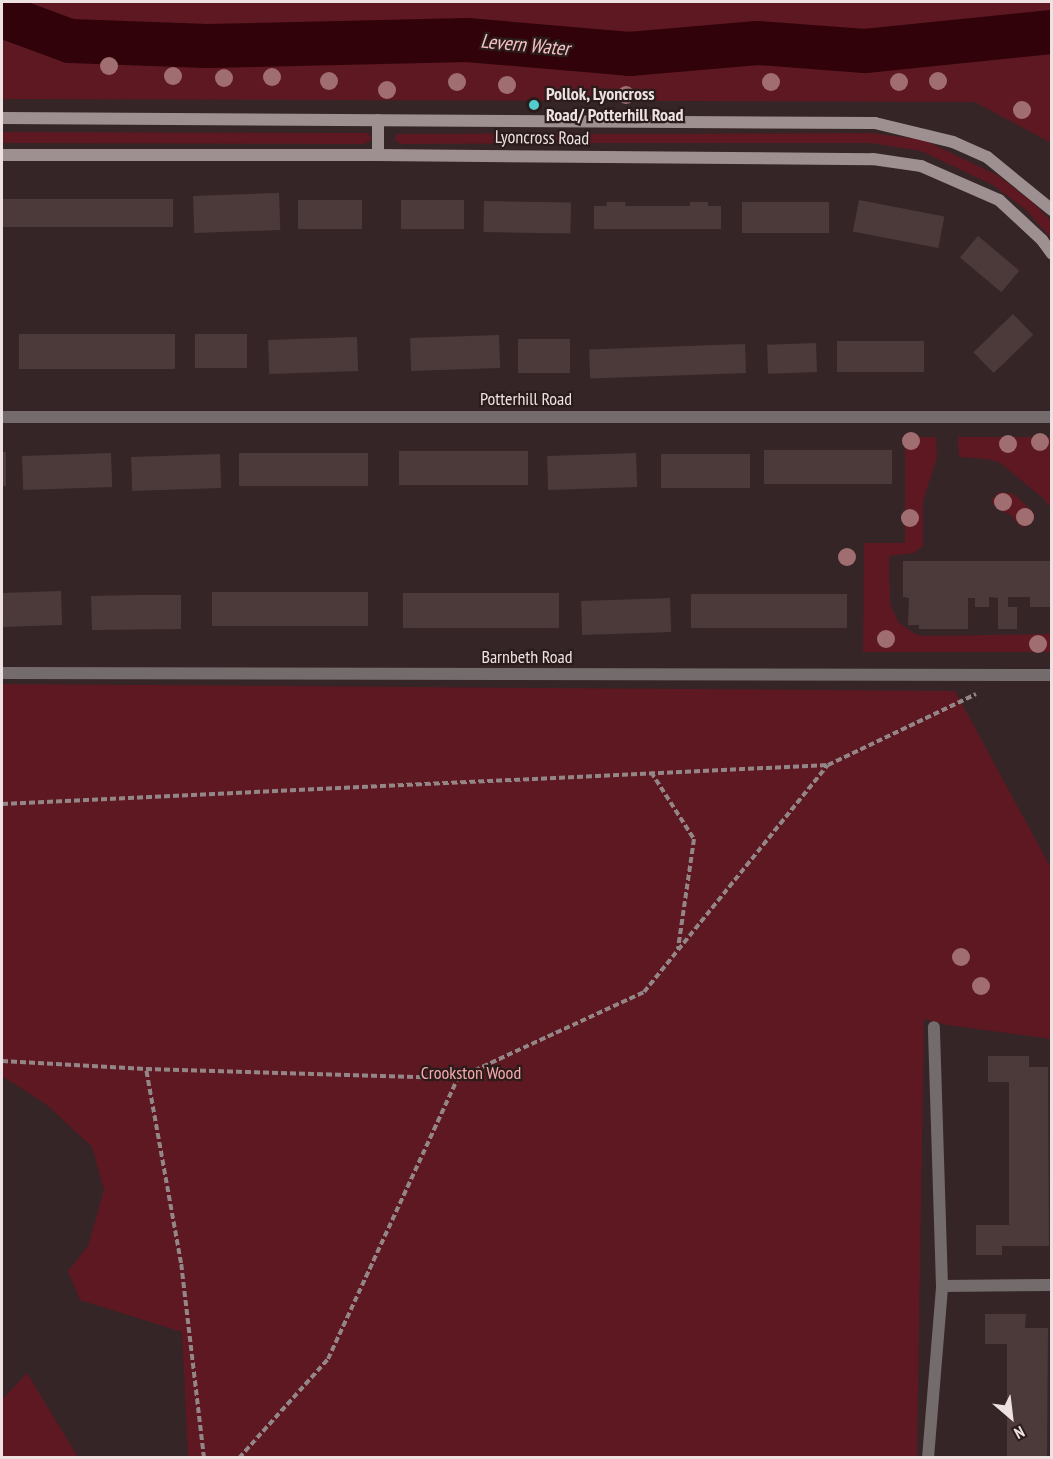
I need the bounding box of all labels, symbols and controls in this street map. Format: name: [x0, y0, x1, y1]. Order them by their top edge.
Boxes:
water label: Levern Water: [479, 29, 571, 61]
place label: Pollok, Lyoncross Road/ Potterhill Road: [546, 84, 684, 127]
marker: Pollok, Lyoncross Road/ Potterhill Road: [527, 98, 541, 112]
street label: Lyoncross Road: [495, 126, 589, 150]
street label: Potterhill Road: [480, 388, 572, 410]
street label: Barnbeth Road: [481, 646, 573, 668]
park label: Crookston Wood: [421, 1062, 521, 1084]
north arrow: [981, 1387, 1041, 1447]
text: N: [1011, 1422, 1028, 1444]

